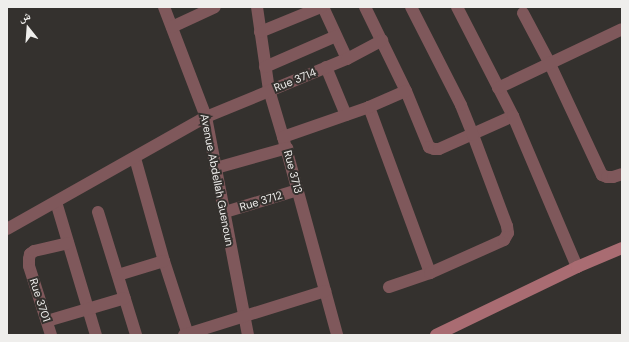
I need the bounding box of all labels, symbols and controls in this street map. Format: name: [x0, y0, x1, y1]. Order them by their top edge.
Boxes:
north arrow: [8, 8, 48, 48]
text: ش: [17, 8, 32, 25]
street label: Rue 3714: [272, 66, 318, 94]
street label: Avenue Abdellah Guenoun: [198, 113, 236, 247]
street label: Rue 3713: [281, 149, 305, 195]
street label: Rue 3712: [238, 188, 284, 214]
street label: Rue 3701: [27, 277, 53, 323]

